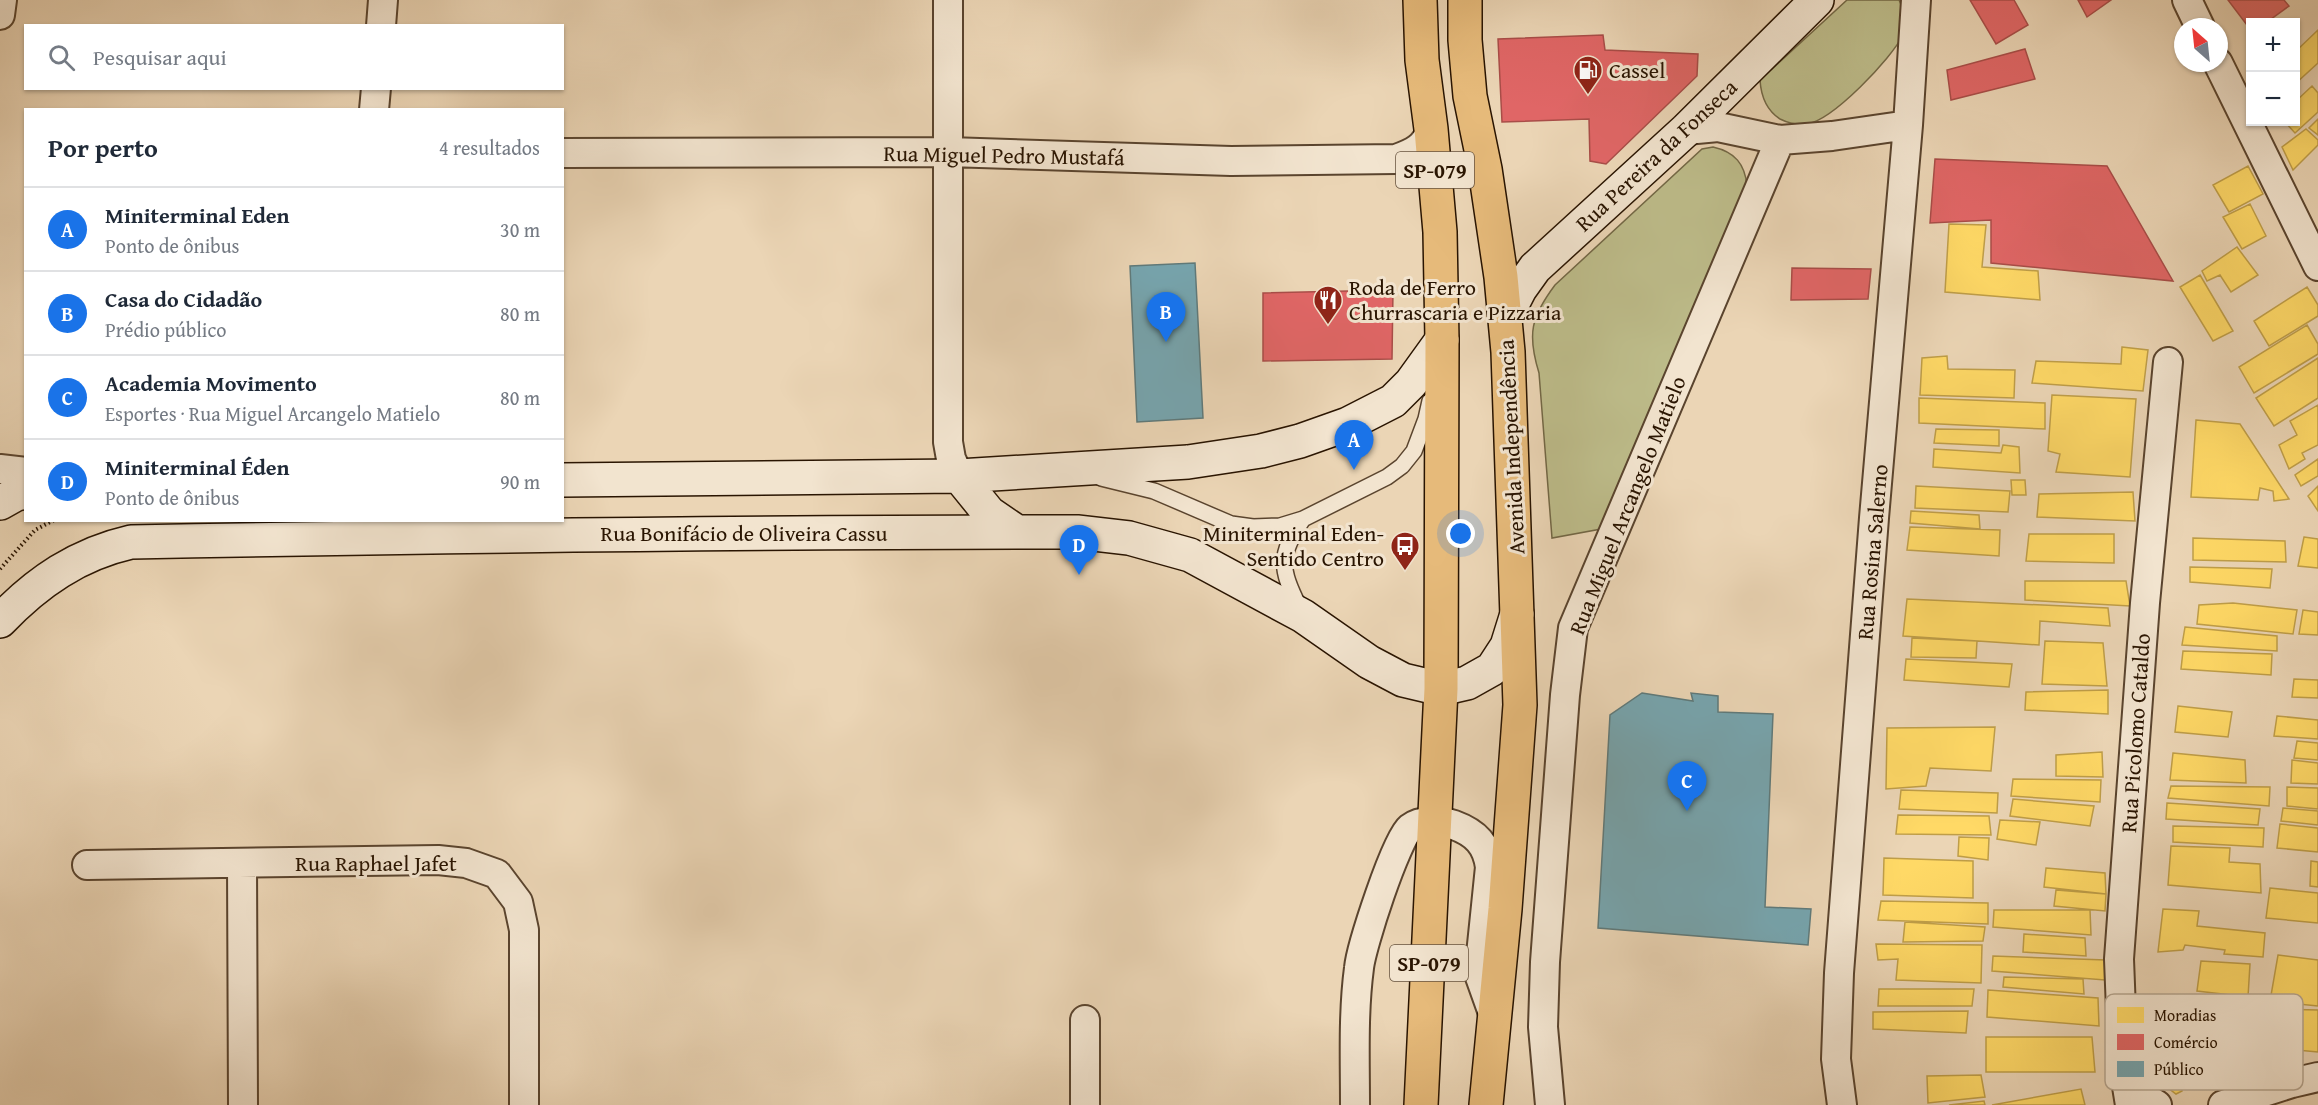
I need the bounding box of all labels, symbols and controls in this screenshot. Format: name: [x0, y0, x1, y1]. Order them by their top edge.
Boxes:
north arrow: [2174, 18, 2228, 72]
map controls: [2246, 18, 2300, 126]
button: +: [2246, 18, 2300, 72]
search box: [24, 24, 564, 90]
icon: search: [45, 41, 78, 74]
text: Pesquisar aqui: [93, 41, 227, 73]
fuel station icon: Cassel: [1572, 54, 1604, 96]
place label: Cassel: [1609, 54, 1665, 86]
street label: Rua Pereira da Fonseca: [1568, 71, 1744, 239]
button: −: [2246, 72, 2300, 126]
text: Por perto: [48, 128, 158, 167]
text: 4 resultados: [439, 133, 540, 162]
street label: Rua Miguel Pedro Mustafá: [883, 137, 1125, 173]
road number: SP-079: [1396, 152, 1474, 188]
text: Miniterminal Eden: [105, 199, 290, 231]
text: A: [61, 215, 74, 244]
text: 30 m: [500, 215, 540, 244]
text: Ponto de ônibus: [105, 231, 239, 260]
place label: Roda de Ferro Churrascaria e Pizzaria: [1349, 271, 1562, 328]
text: Casa do Cidadão: [105, 283, 262, 315]
restaurant icon: Roda de Ferro Churrascaria e Pizzaria: [1312, 284, 1344, 326]
pin: B: [1146, 292, 1186, 342]
text: B: [61, 299, 74, 328]
text: 80 m: [500, 299, 540, 328]
text: Prédio público: [105, 315, 227, 344]
street label: Avenida Independência: [1489, 338, 1533, 555]
text: Academia Movimento: [105, 367, 317, 399]
street label: Rua Miguel Arcangelo Matielo: [1560, 371, 1694, 639]
text: C: [62, 383, 73, 412]
text: 80 m: [500, 383, 540, 412]
text: Esportes · Rua Miguel Arcangelo Matielo: [105, 399, 440, 428]
pin: A: [1334, 420, 1374, 470]
text: Miniterminal Éden: [105, 451, 290, 483]
street label: Rua Rosina Salerno: [1848, 463, 1896, 641]
text: D: [61, 467, 74, 496]
text: 90 m: [500, 467, 540, 496]
text: Ponto de ônibus: [105, 483, 239, 512]
street label: Rua Bonifácio de Oliveira Cassu: [601, 517, 888, 549]
place label: Miniterminal Eden- Sentido Centro: [1203, 517, 1384, 574]
your location: [1446, 519, 1475, 548]
pin: D: [1060, 526, 1098, 575]
bus stop icon: Miniterminal Eden- Sentido Centro: [1389, 530, 1421, 572]
street label: Rua Picolomo Cataldo: [2112, 632, 2158, 834]
pin: C: [1668, 762, 1706, 811]
street label: Rua Raphael Jafet: [295, 847, 457, 879]
road number: SP-079: [1390, 945, 1468, 981]
legend: [2105, 994, 2303, 1090]
text: Moradias: [2154, 1003, 2216, 1027]
text: Comércio: [2154, 1030, 2218, 1054]
text: Público: [2154, 1057, 2204, 1081]

